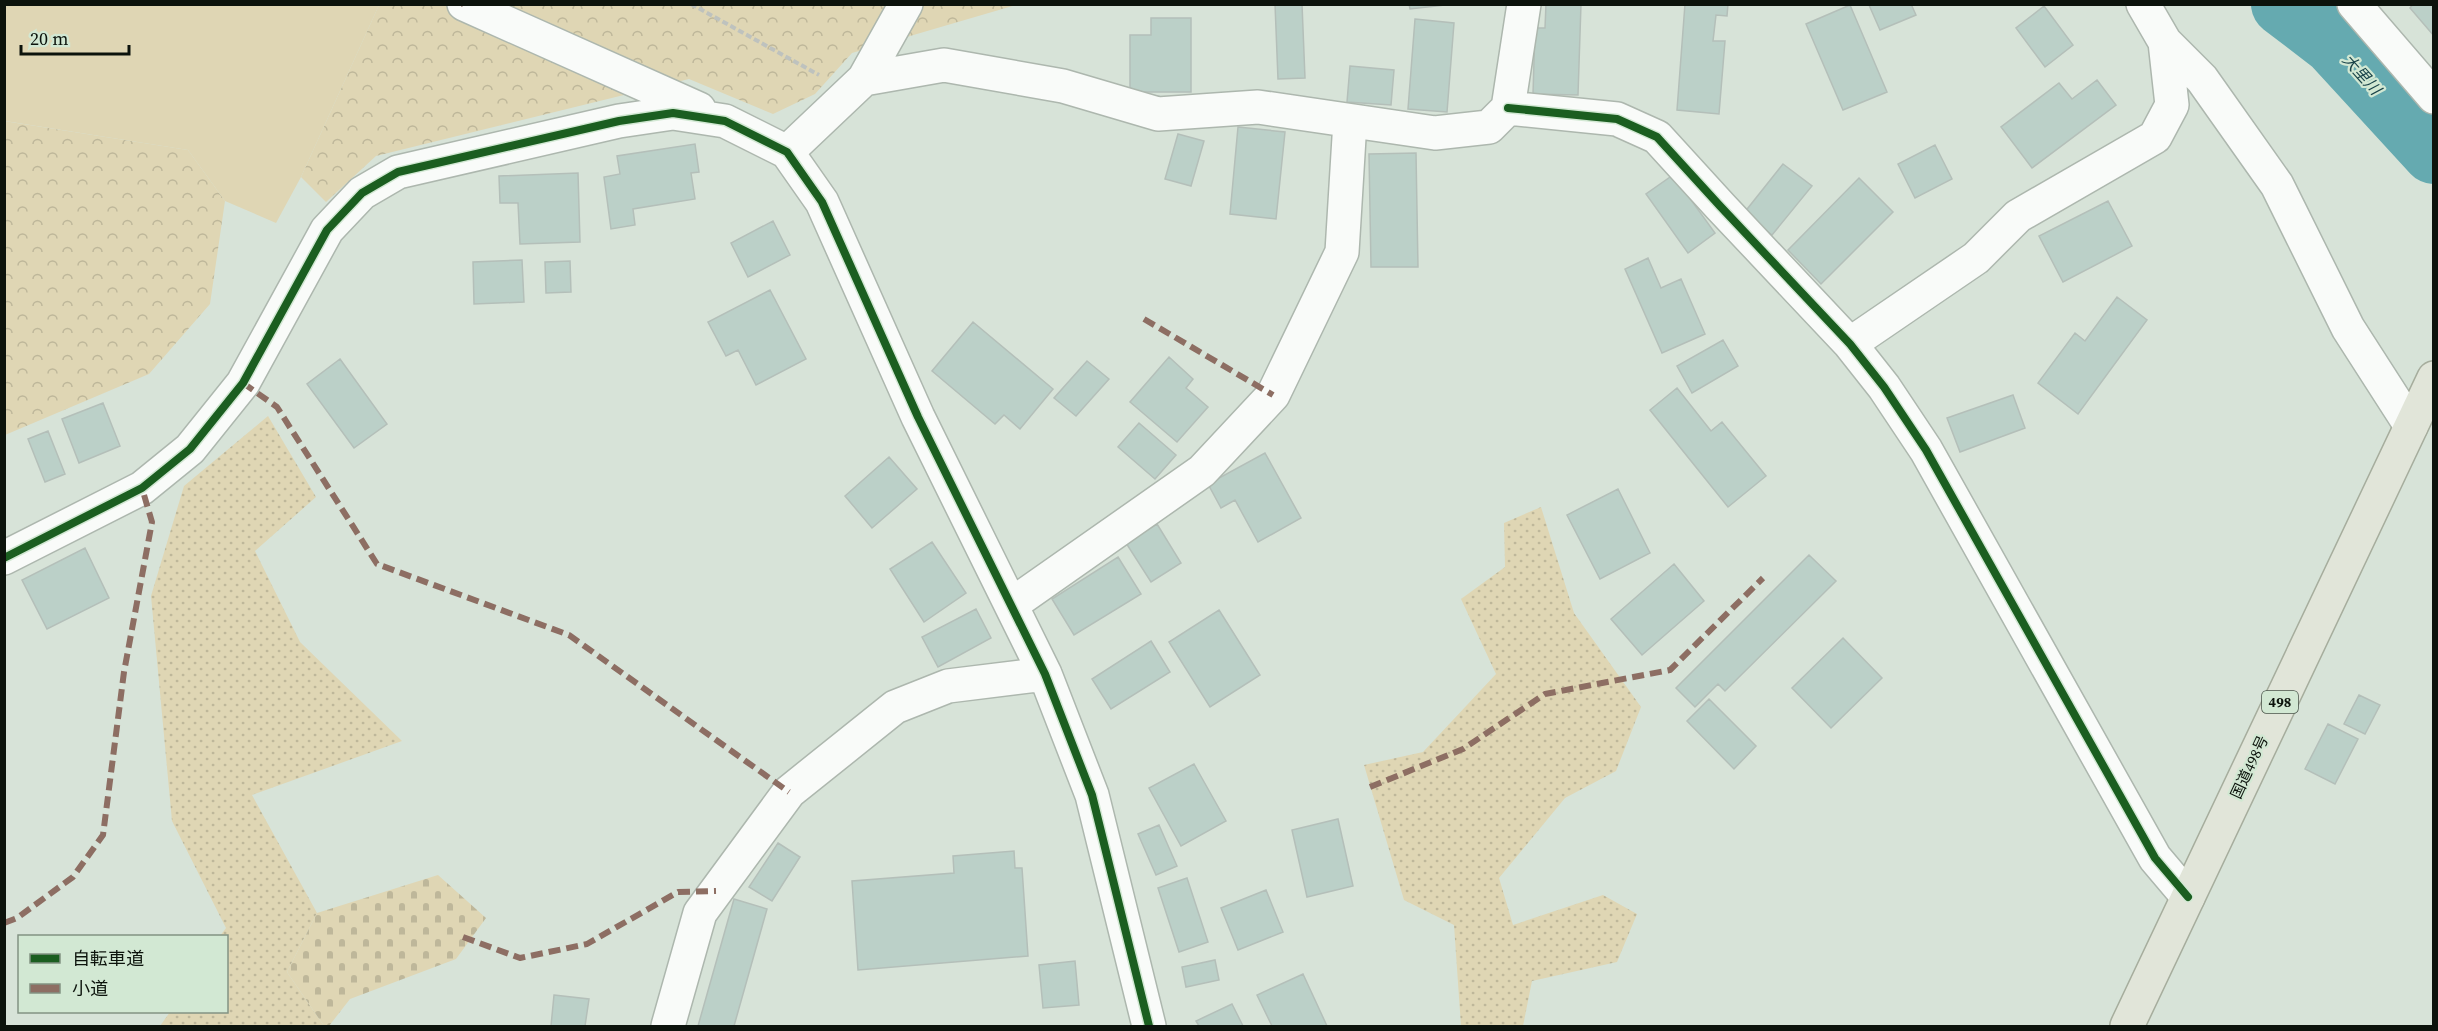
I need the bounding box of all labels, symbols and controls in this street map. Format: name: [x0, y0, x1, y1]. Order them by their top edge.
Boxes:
scale bar: [21, 18, 129, 56]
text: 20 m: [30, 26, 68, 51]
water label: 大里川: [2338, 49, 2388, 101]
road number: 498: [2262, 691, 2298, 713]
street label: 国道498号: [2225, 732, 2273, 802]
legend: [18, 935, 228, 1013]
text: 自転車道: [72, 946, 144, 971]
text: 小道: [72, 976, 108, 1001]

